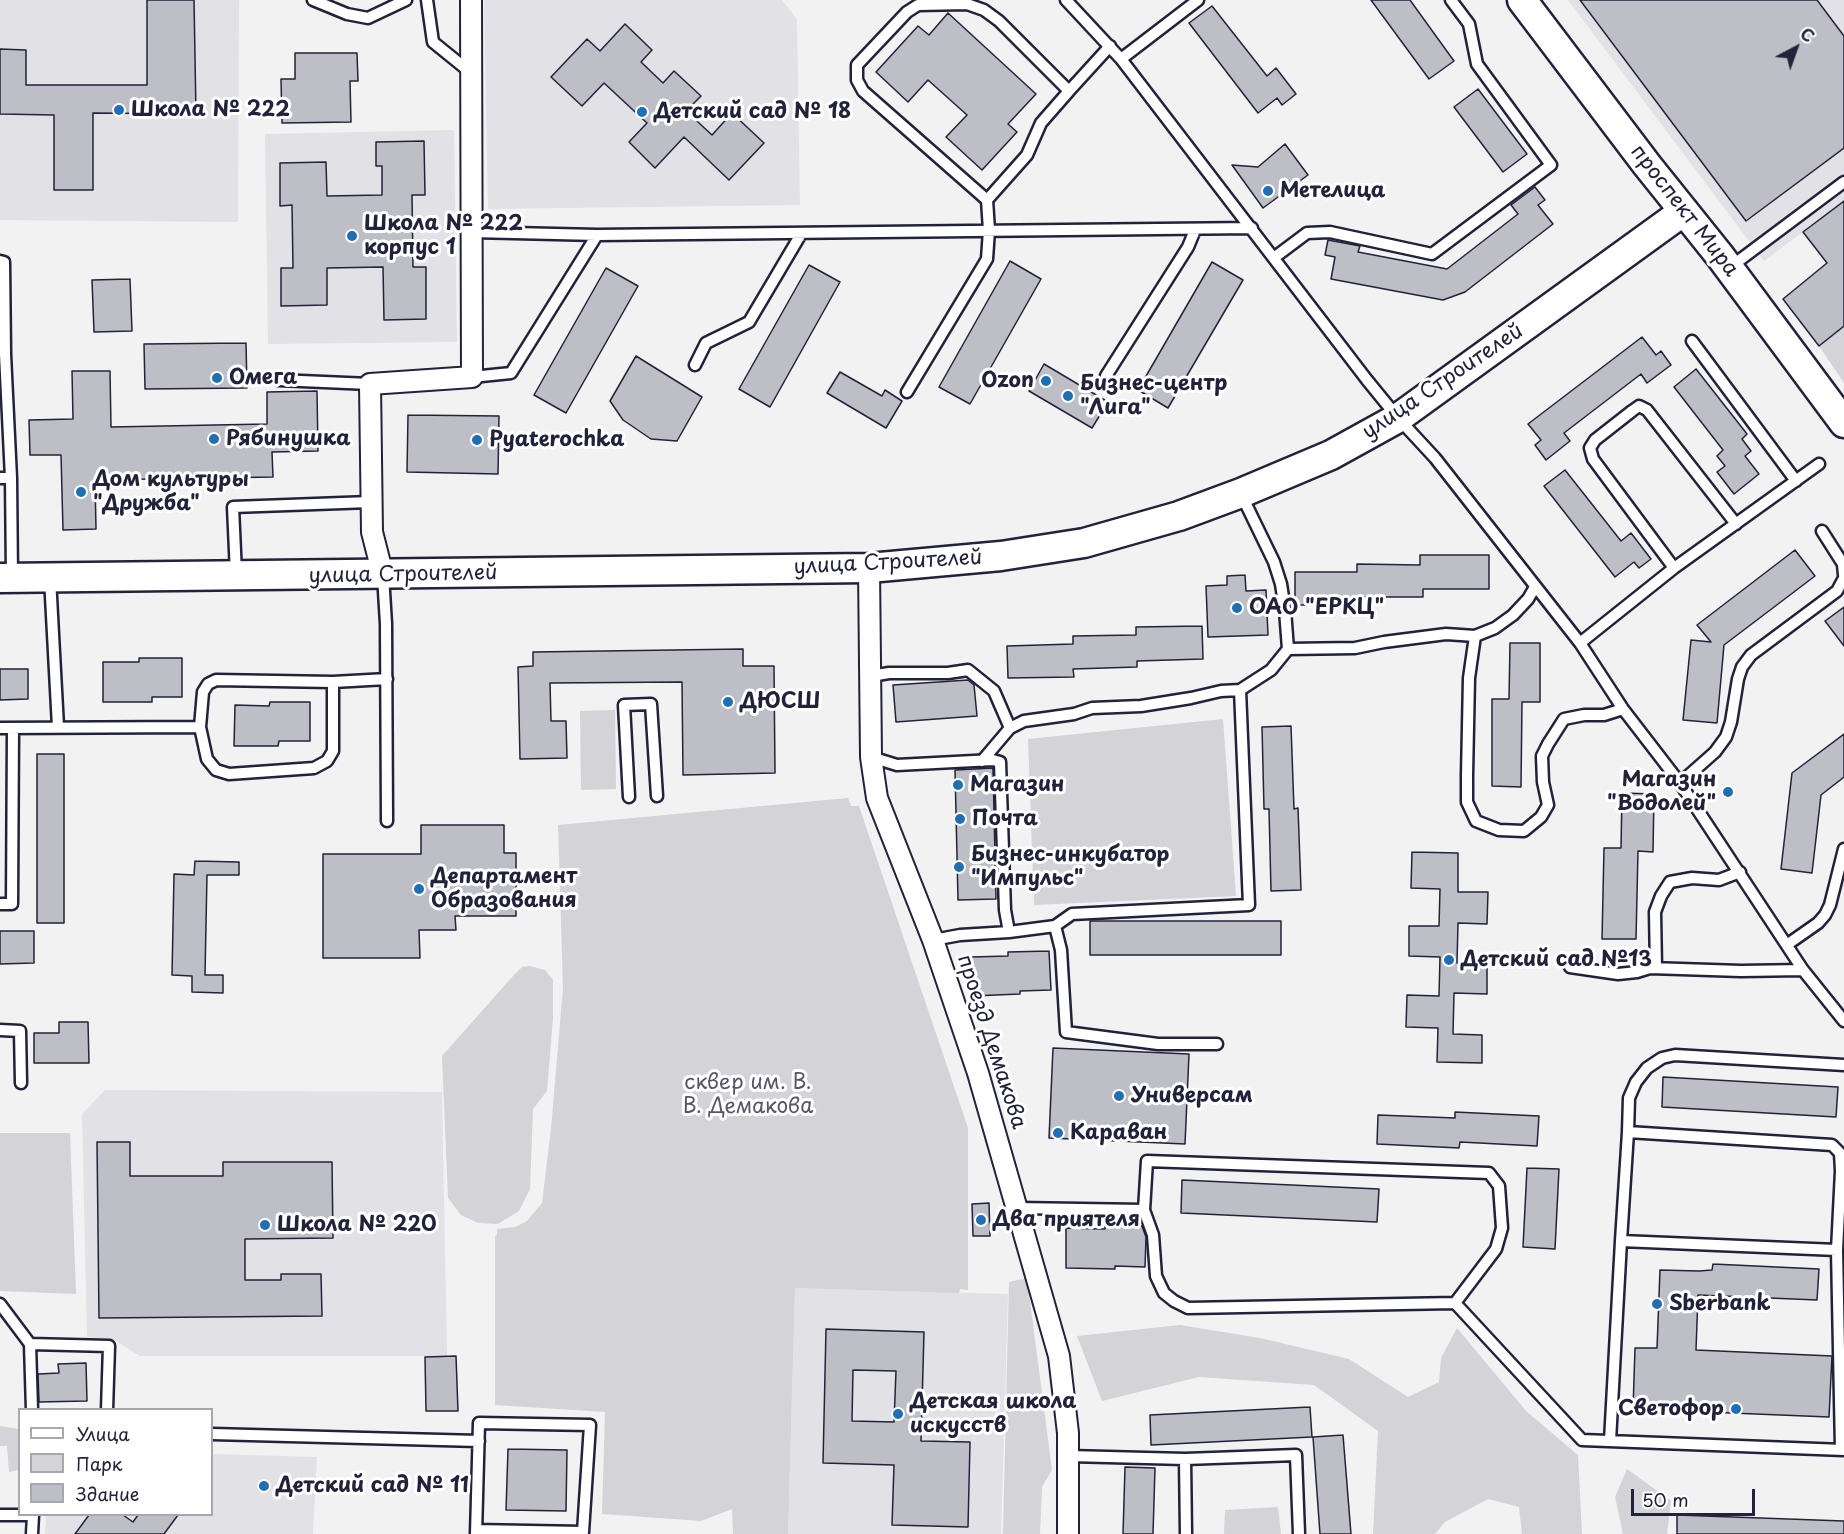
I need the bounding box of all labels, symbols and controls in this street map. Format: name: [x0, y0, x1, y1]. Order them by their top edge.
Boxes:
north arrow: [1766, 18, 1826, 78]
text: С: [1795, 21, 1820, 47]
place label: Школа № 222: [131, 97, 290, 123]
place label: Детский сад № 18: [654, 99, 851, 125]
marker: Школа № 222: [112, 103, 126, 117]
marker: Детский сад № 18: [635, 105, 649, 119]
street label: проспект Мира: [1625, 140, 1743, 282]
place label: Метелица: [1280, 178, 1385, 204]
marker: Метелица: [1261, 184, 1275, 198]
place label: Школа № 222 корпус 1: [364, 211, 523, 261]
marker: Школа № 222 корпус 1: [345, 229, 359, 243]
street label: улица Строителей: [1358, 319, 1528, 445]
place label: Омега: [229, 365, 297, 391]
place label: Ozon: [981, 368, 1034, 394]
marker: Омега: [210, 371, 224, 385]
place label: Бизнес-центр "Лига": [1080, 371, 1227, 421]
marker: Ozon: [1039, 374, 1053, 388]
marker: Бизнес-центр "Лига": [1061, 389, 1075, 403]
place label: Рябинушка: [226, 426, 351, 452]
place label: Pyaterochka: [489, 427, 624, 453]
marker: Рябинушка: [207, 432, 221, 446]
marker: Pyaterochka: [470, 433, 484, 447]
place label: Дом культуры "Дружба": [93, 467, 249, 517]
marker: Дом культуры "Дружба": [74, 485, 88, 499]
street label: улица Строителей: [793, 545, 983, 581]
street label: улица Строителей: [308, 561, 498, 589]
place label: ОАО "ЕРКЦ": [1249, 595, 1384, 621]
marker: ОАО "ЕРКЦ": [1230, 601, 1244, 615]
place label: ДЮСШ: [740, 689, 820, 715]
marker: ДЮСШ: [721, 695, 735, 709]
place label: Магазин "Водолей": [1607, 767, 1716, 817]
place label: Магазин: [970, 772, 1064, 798]
marker: Магазин: [951, 778, 965, 792]
marker: Магазин "Водолей": [1721, 785, 1735, 799]
place label: Почта: [972, 806, 1038, 832]
marker: Почта: [953, 812, 967, 826]
place label: Бизнес-инкубатор "Импульс": [971, 842, 1169, 892]
marker: Бизнес-инкубатор "Импульс": [952, 860, 966, 874]
place label: Департамент Образования: [431, 864, 577, 914]
marker: Департамент Образования: [412, 882, 426, 896]
place label: Детский сад №13: [1461, 947, 1652, 973]
street label: проезд Демакова: [951, 952, 1031, 1132]
marker: Детский сад №13: [1442, 953, 1456, 967]
park label: сквер им. В. В. Демакова: [683, 1070, 813, 1120]
place label: Универсам: [1131, 1083, 1253, 1109]
marker: Универсам: [1112, 1089, 1126, 1103]
place label: Караван: [1070, 1120, 1167, 1146]
marker: Караван: [1051, 1126, 1065, 1140]
place label: Два приятеля: [993, 1207, 1140, 1233]
place label: Школа № 220: [277, 1212, 437, 1238]
marker: Два приятеля: [974, 1213, 988, 1227]
marker: Школа № 220: [258, 1218, 272, 1232]
place label: Sberbank: [1669, 1291, 1771, 1317]
marker: Sberbank: [1650, 1297, 1664, 1311]
place label: Детская школа искусств: [910, 1389, 1077, 1439]
place label: Светофор: [1618, 1396, 1724, 1422]
marker: Светофор: [1729, 1402, 1743, 1416]
marker: Детская школа искусств: [891, 1407, 905, 1421]
legend: [18, 1408, 213, 1516]
text: Улица: [76, 1420, 130, 1447]
text: Парк: [76, 1450, 122, 1477]
place label: Детский сад № 11: [276, 1473, 469, 1499]
scale bar: [1634, 1477, 1758, 1515]
marker: Детский сад № 11: [257, 1479, 271, 1493]
text: Здание: [76, 1480, 139, 1507]
text: 50 m: [1642, 1486, 1689, 1513]

